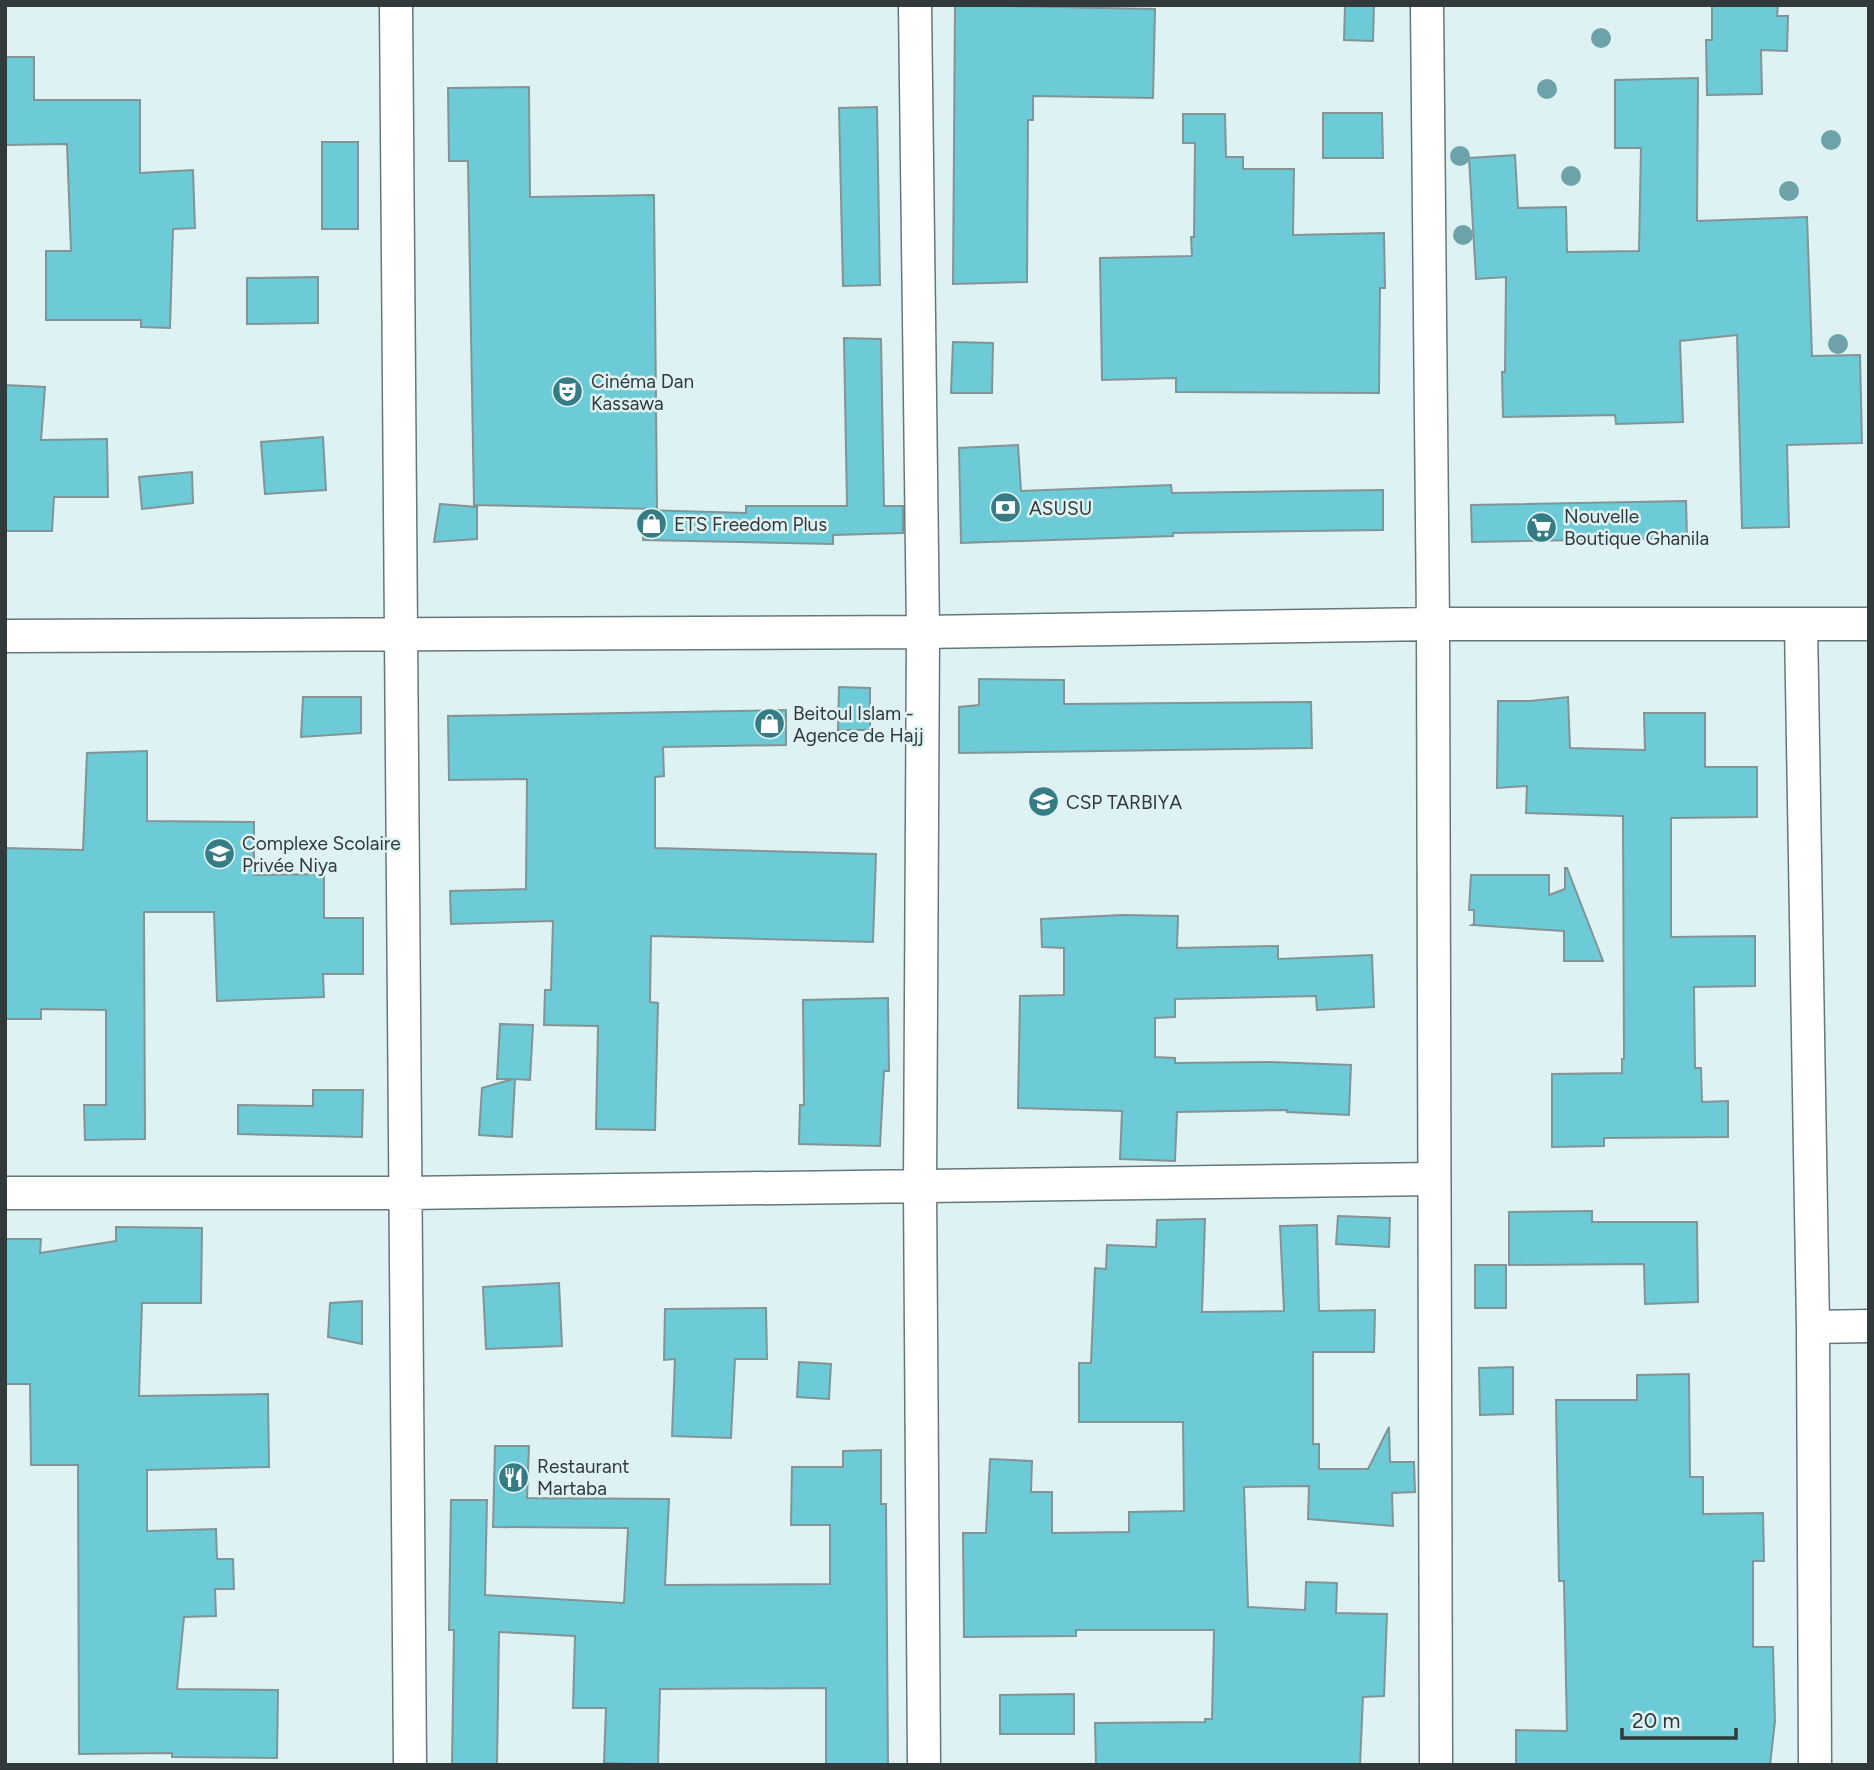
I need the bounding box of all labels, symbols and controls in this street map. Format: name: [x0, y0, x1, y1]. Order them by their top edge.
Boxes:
place label: Cinéma Dan Kassawa: [591, 370, 694, 415]
theatre icon: Cinéma Dan Kassawa: [551, 375, 585, 409]
bank icon: ASUSU: [989, 491, 1023, 525]
place label: ASUSU: [1029, 497, 1092, 520]
place label: Nouvelle Boutique Ghanila: [1564, 505, 1709, 550]
shop icon: ETS Freedom Plus: [634, 507, 668, 541]
supermarket icon: Nouvelle Boutique Ghanila: [1524, 510, 1558, 544]
place label: ETS Freedom Plus: [674, 513, 827, 536]
place label: Beitoul Islam - Agence de Hajj: [793, 702, 924, 747]
shop icon: Beitoul Islam - Agence de Hajj: [753, 707, 787, 741]
school or university icon: CSP TARBIYA: [1026, 785, 1060, 819]
place label: CSP TARBIYA: [1066, 791, 1182, 814]
place label: Complexe Scolaire Privée Niya: [242, 832, 401, 877]
school or university icon: Complexe Scolaire Privée Niya: [202, 837, 236, 871]
place label: Restaurant Martaba: [537, 1455, 629, 1500]
restaurant icon: Restaurant Martaba: [497, 1460, 531, 1494]
scale bar: [1622, 1696, 1736, 1740]
text: 20 m: [1632, 1708, 1680, 1733]

